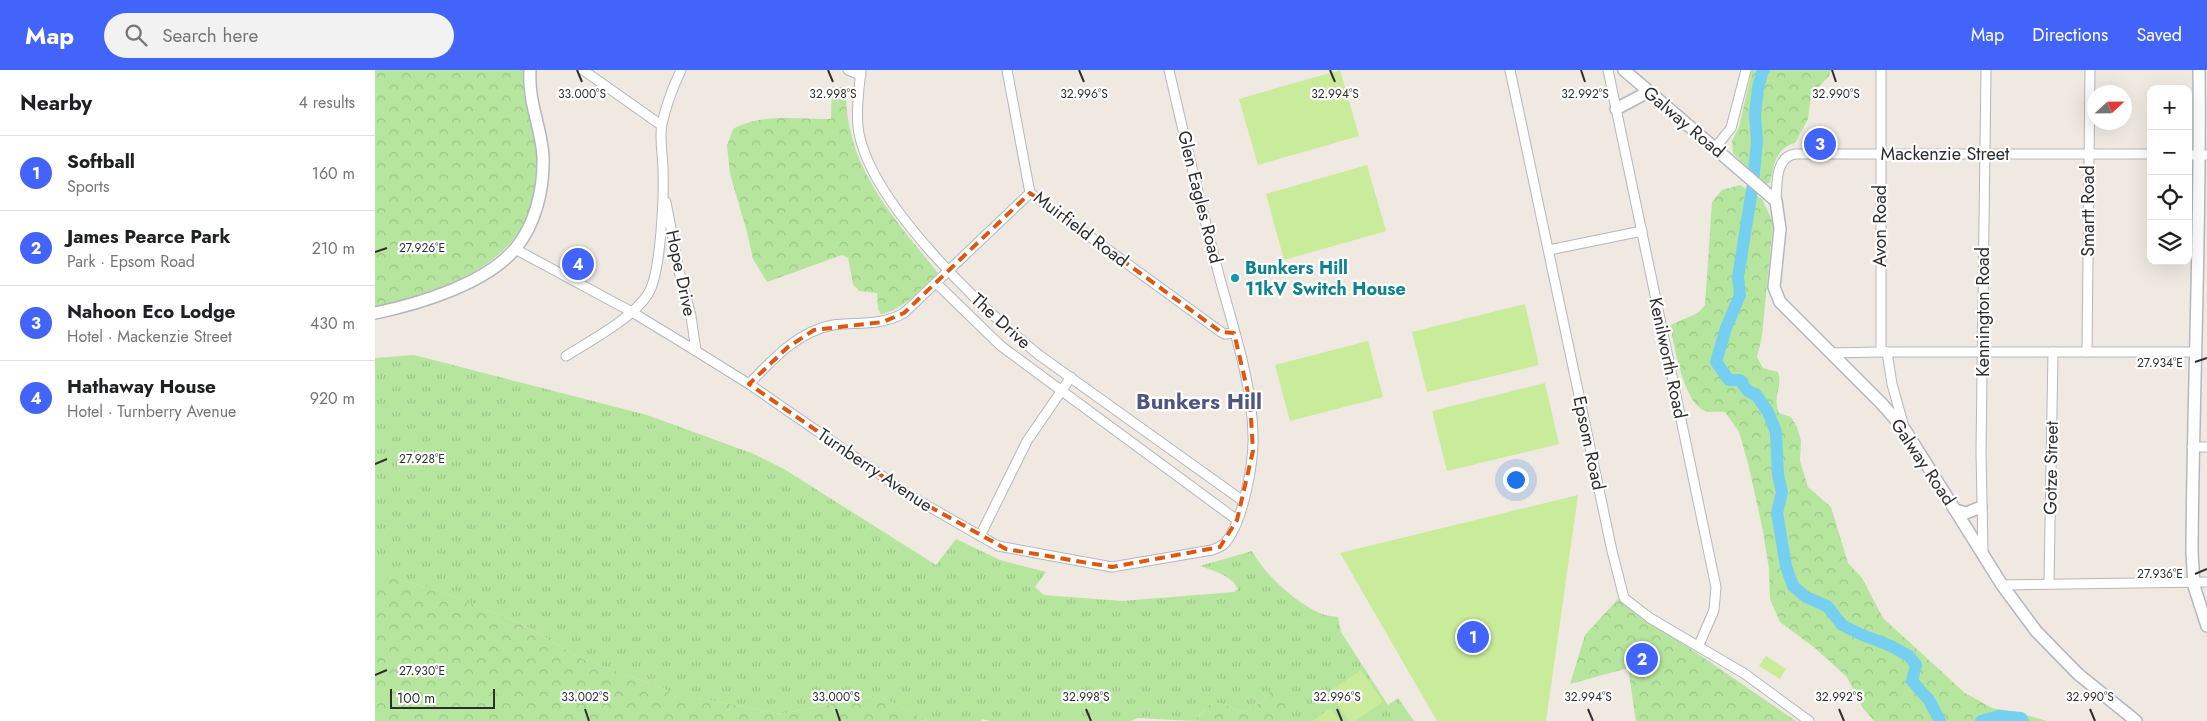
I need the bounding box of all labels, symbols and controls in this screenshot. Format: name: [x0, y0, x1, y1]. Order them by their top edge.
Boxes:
search box: [104, 13, 454, 58]
text: Map: [25, 18, 74, 53]
icon: search: [122, 21, 150, 49]
text: Search here: [162, 22, 258, 49]
text: Map: [1971, 22, 2004, 48]
text: Directions: [2032, 22, 2108, 48]
text: Saved: [2136, 22, 2182, 48]
street label: Galway Road: [1637, 80, 1731, 164]
text: 33.000°S: [558, 85, 606, 103]
text: 32.998°S: [809, 85, 857, 103]
text: 32.996°S: [1060, 85, 1108, 103]
text: 32.994°S: [1311, 85, 1359, 103]
text: 32.992°S: [1561, 85, 1609, 103]
text: 32.990°S: [1812, 85, 1860, 103]
north arrow: [2087, 85, 2132, 130]
map controls: [2147, 85, 2192, 265]
button: +: [2147, 85, 2192, 130]
text: Nearby: [20, 88, 92, 118]
text: 4 results: [299, 91, 355, 114]
pin: 3: [1804, 125, 1836, 163]
street label: Glen Eagles Road: [1171, 128, 1229, 266]
button: −: [2147, 130, 2192, 175]
street label: Mackenzie Street: [1881, 141, 2010, 167]
text: Softball: [67, 148, 135, 175]
text: 1: [32, 162, 40, 185]
text: 160 m: [312, 162, 355, 185]
street label: Smartt Road: [2075, 165, 2101, 257]
text: Sports: [67, 175, 109, 198]
button: locate: [2147, 175, 2192, 220]
street label: Muirfield Road: [1028, 185, 1134, 273]
street label: Avon Road: [1867, 185, 1893, 267]
button: layers: [2147, 220, 2192, 265]
text: James Pearce Park: [67, 223, 231, 250]
street label: Hope Drive: [659, 227, 703, 319]
text: 2: [31, 237, 41, 260]
text: 210 m: [312, 237, 355, 260]
text: 27.926°E: [399, 239, 445, 257]
pin: 4: [562, 245, 594, 283]
street label: Kennington Road: [1970, 247, 1996, 377]
text: Park · Epsom Road: [67, 250, 195, 273]
place label: Bunkers Hill 11kV Switch House: [1245, 255, 1406, 302]
marker: Bunkers Hill 11kV Switch House: [1229, 272, 1241, 284]
street label: The Drive: [965, 287, 1037, 355]
street label: Kenilworth Road: [1642, 295, 1694, 421]
text: Nahoon Eco Lodge: [67, 298, 235, 325]
text: 3: [31, 312, 41, 335]
text: 430 m: [310, 312, 355, 335]
text: Hotel · Mackenzie Street: [67, 325, 232, 348]
text: 27.934°E: [2137, 354, 2183, 372]
text: Hathaway House: [67, 373, 216, 400]
district label: Bunkers Hill: [1136, 385, 1262, 417]
text: 4: [30, 387, 42, 410]
text: 920 m: [310, 387, 355, 410]
street label: Epsom Road: [1566, 394, 1612, 492]
text: Hotel · Turnberry Avenue: [67, 400, 236, 423]
street label: Galway Road: [1884, 413, 1962, 511]
street label: Gotze Street: [2037, 420, 2065, 515]
street label: Turnberry Avenue: [812, 422, 938, 518]
text: 27.928°E: [399, 450, 445, 468]
your location: [1503, 467, 1529, 493]
text: 27.936°E: [2137, 565, 2183, 583]
pin: 1: [1457, 618, 1489, 656]
pin: 2: [1626, 640, 1658, 678]
text: 27.930°E: [399, 662, 445, 680]
scale bar: [390, 686, 495, 709]
text: 100 m: [397, 688, 435, 708]
text: 33.002°S: [561, 688, 609, 706]
text: 33.000°S: [812, 688, 860, 706]
text: 32.998°S: [1062, 688, 1110, 706]
text: 32.996°S: [1313, 688, 1361, 706]
text: 32.994°S: [1564, 688, 1612, 706]
text: 32.992°S: [1815, 688, 1863, 706]
text: 32.990°S: [2066, 688, 2114, 706]

